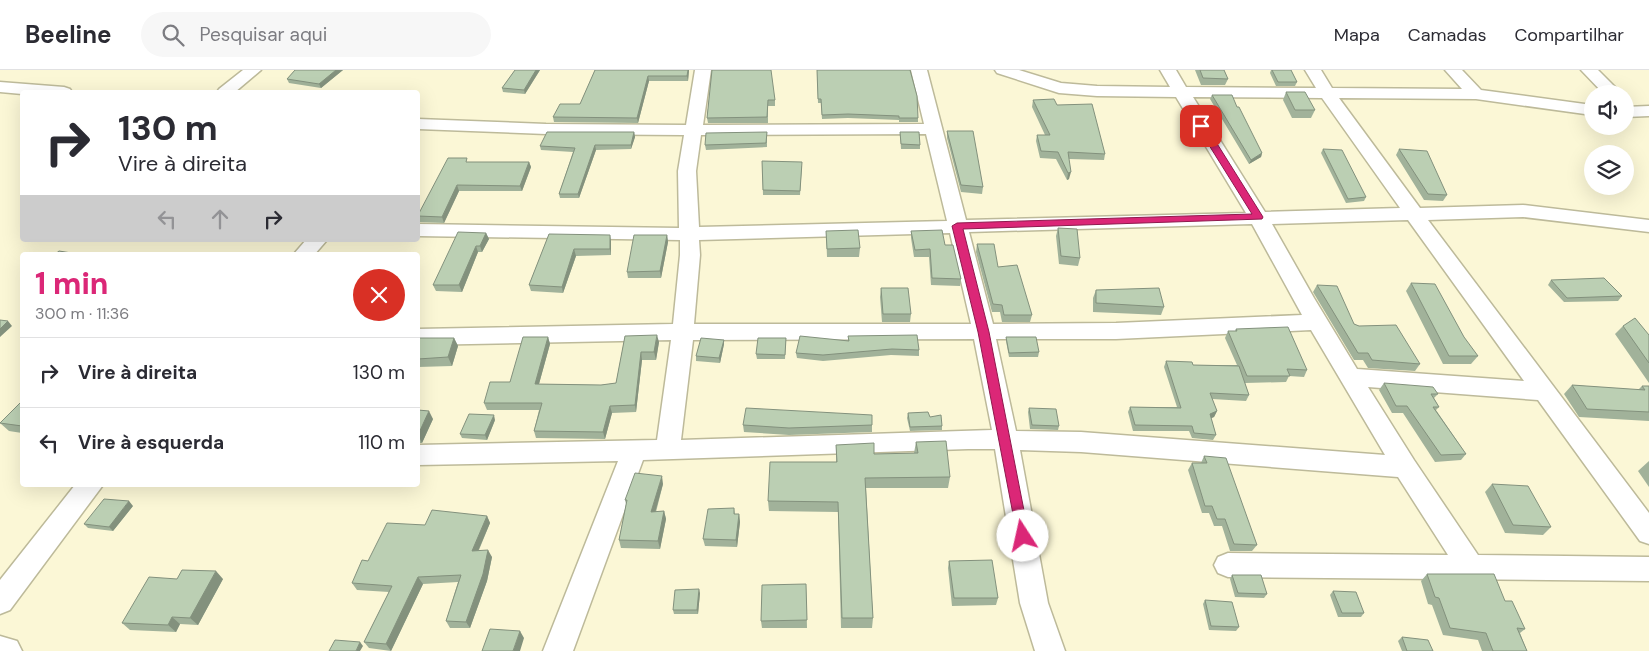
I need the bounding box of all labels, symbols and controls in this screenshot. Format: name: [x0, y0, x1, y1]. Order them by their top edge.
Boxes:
search box: [141, 12, 491, 57]
text: Beeline: [25, 19, 111, 50]
icon: search: [159, 21, 187, 49]
text: Pesquisar aqui: [199, 22, 327, 47]
text: Mapa: [1334, 23, 1380, 47]
text: Camadas: [1408, 23, 1486, 47]
text: Compartilhar: [1514, 23, 1624, 47]
map controls: [1584, 85, 1634, 195]
button: sound: [1584, 85, 1634, 135]
text: 130 m: [118, 105, 218, 151]
pin: [1180, 105, 1222, 147]
icon: right: [35, 110, 100, 175]
icon: arrive: [1187, 112, 1215, 140]
button: layers: [1584, 145, 1634, 195]
text: Vire à direita: [118, 149, 247, 178]
icon: left: [153, 205, 181, 233]
icon: ahead: [206, 205, 234, 233]
icon: right: [259, 205, 287, 233]
text: 1 min: [35, 264, 108, 303]
button: close: [353, 269, 405, 321]
text: 300 m · 11:36: [35, 303, 129, 324]
icon: right: [35, 359, 63, 387]
text: Vire à direita: [78, 360, 197, 385]
text: 130 m: [353, 360, 405, 385]
icon: left: [35, 429, 63, 457]
text: Vire à esquerda: [78, 430, 224, 455]
text: 110 m: [358, 430, 405, 455]
position arrow: [996, 509, 1048, 561]

